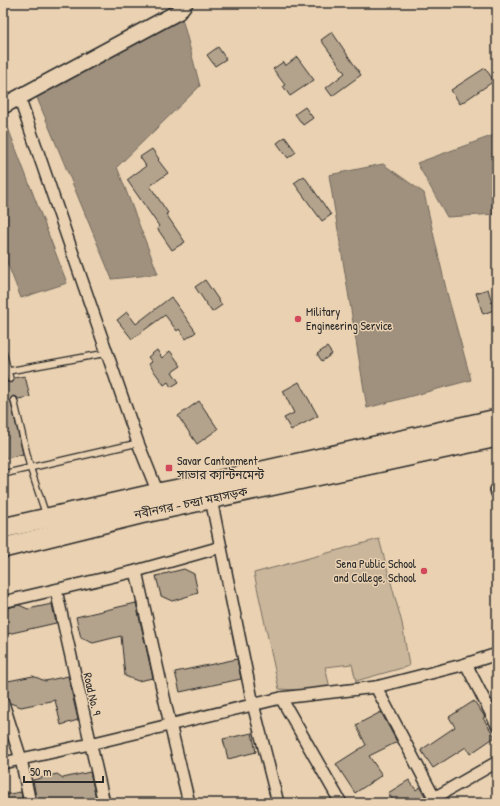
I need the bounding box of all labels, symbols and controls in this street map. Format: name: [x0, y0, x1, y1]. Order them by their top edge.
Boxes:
place label: Military Engineering Service: [306, 303, 393, 334]
marker: Military Engineering Service: [293, 314, 303, 324]
place label: Savar Cantonment সাভার ক্যান্টনমেন্ট: [176, 452, 265, 483]
marker: Savar Cantonment সাভার ক্যান্টনমেন্ট: [164, 463, 174, 473]
street label: নবীনগর - চন্দ্রা মহাসড়ক: [132, 482, 249, 523]
place label: Sena Public School and College, School: [334, 555, 417, 586]
marker: Sena Public School and College, School: [419, 566, 429, 576]
street label: Road No. 9: [79, 671, 106, 718]
scale bar: [24, 758, 103, 784]
text: 50 m: [30, 763, 51, 780]

